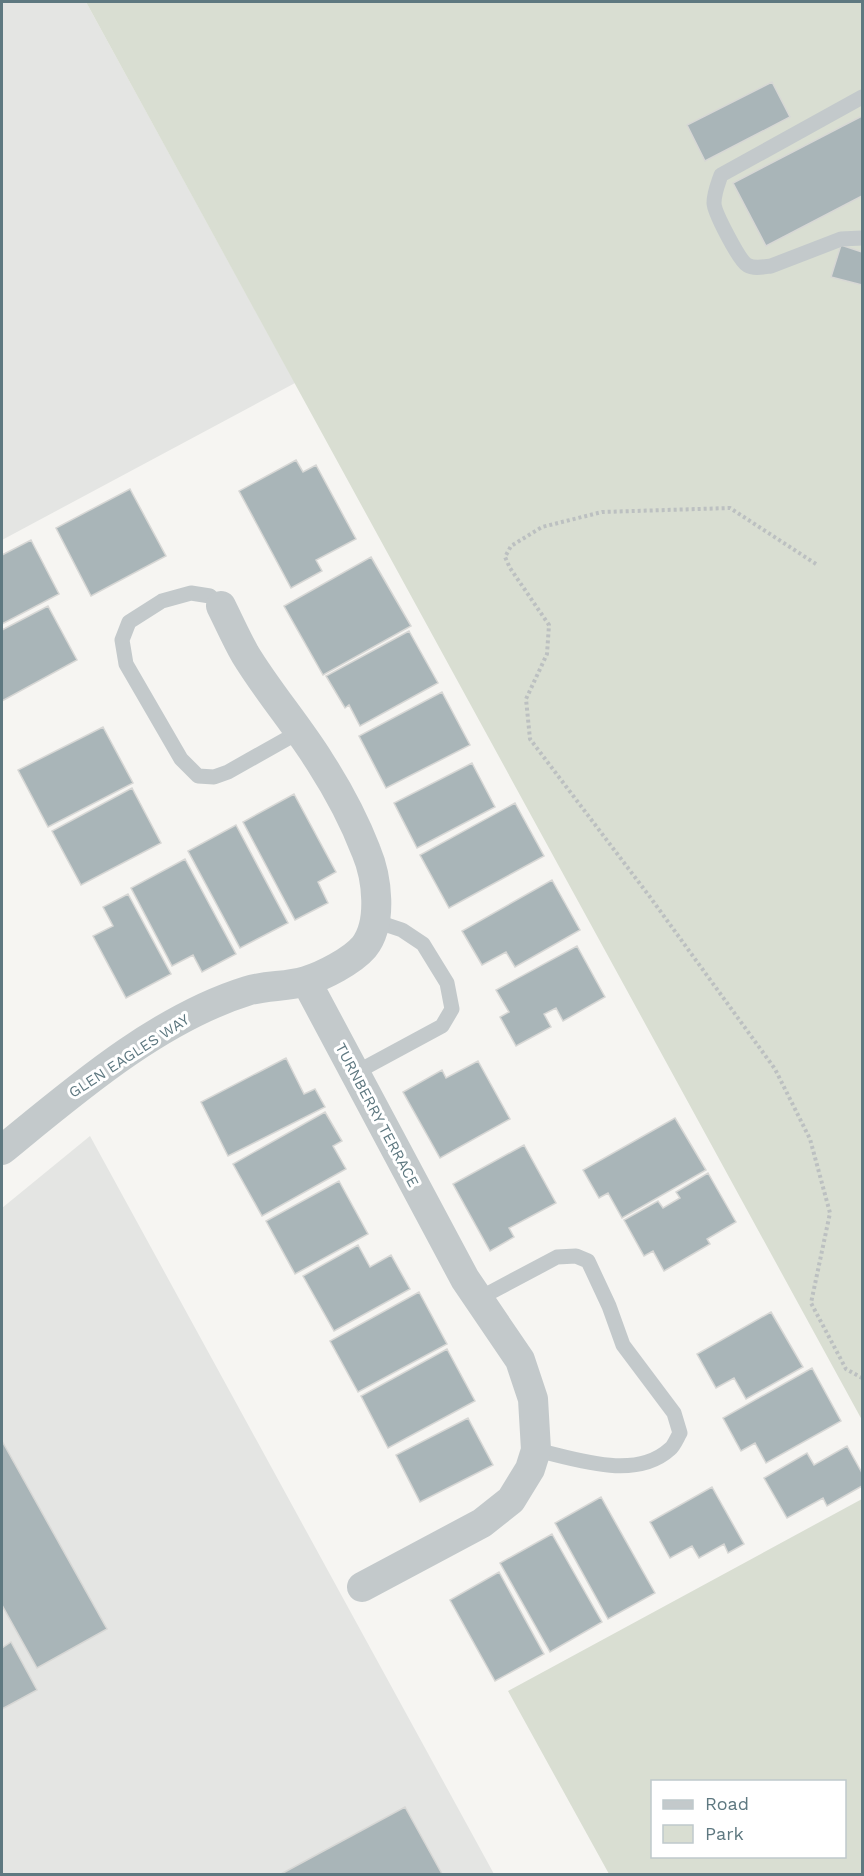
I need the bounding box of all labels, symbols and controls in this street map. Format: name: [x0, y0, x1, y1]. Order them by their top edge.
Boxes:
street label: GLEN EAGLES WAY: [65, 1010, 193, 1102]
street label: TURNBERRY TERRACE: [331, 1040, 423, 1190]
legend: [651, 1780, 846, 1858]
text: Road: [705, 1793, 749, 1814]
text: Park: [705, 1823, 744, 1844]

